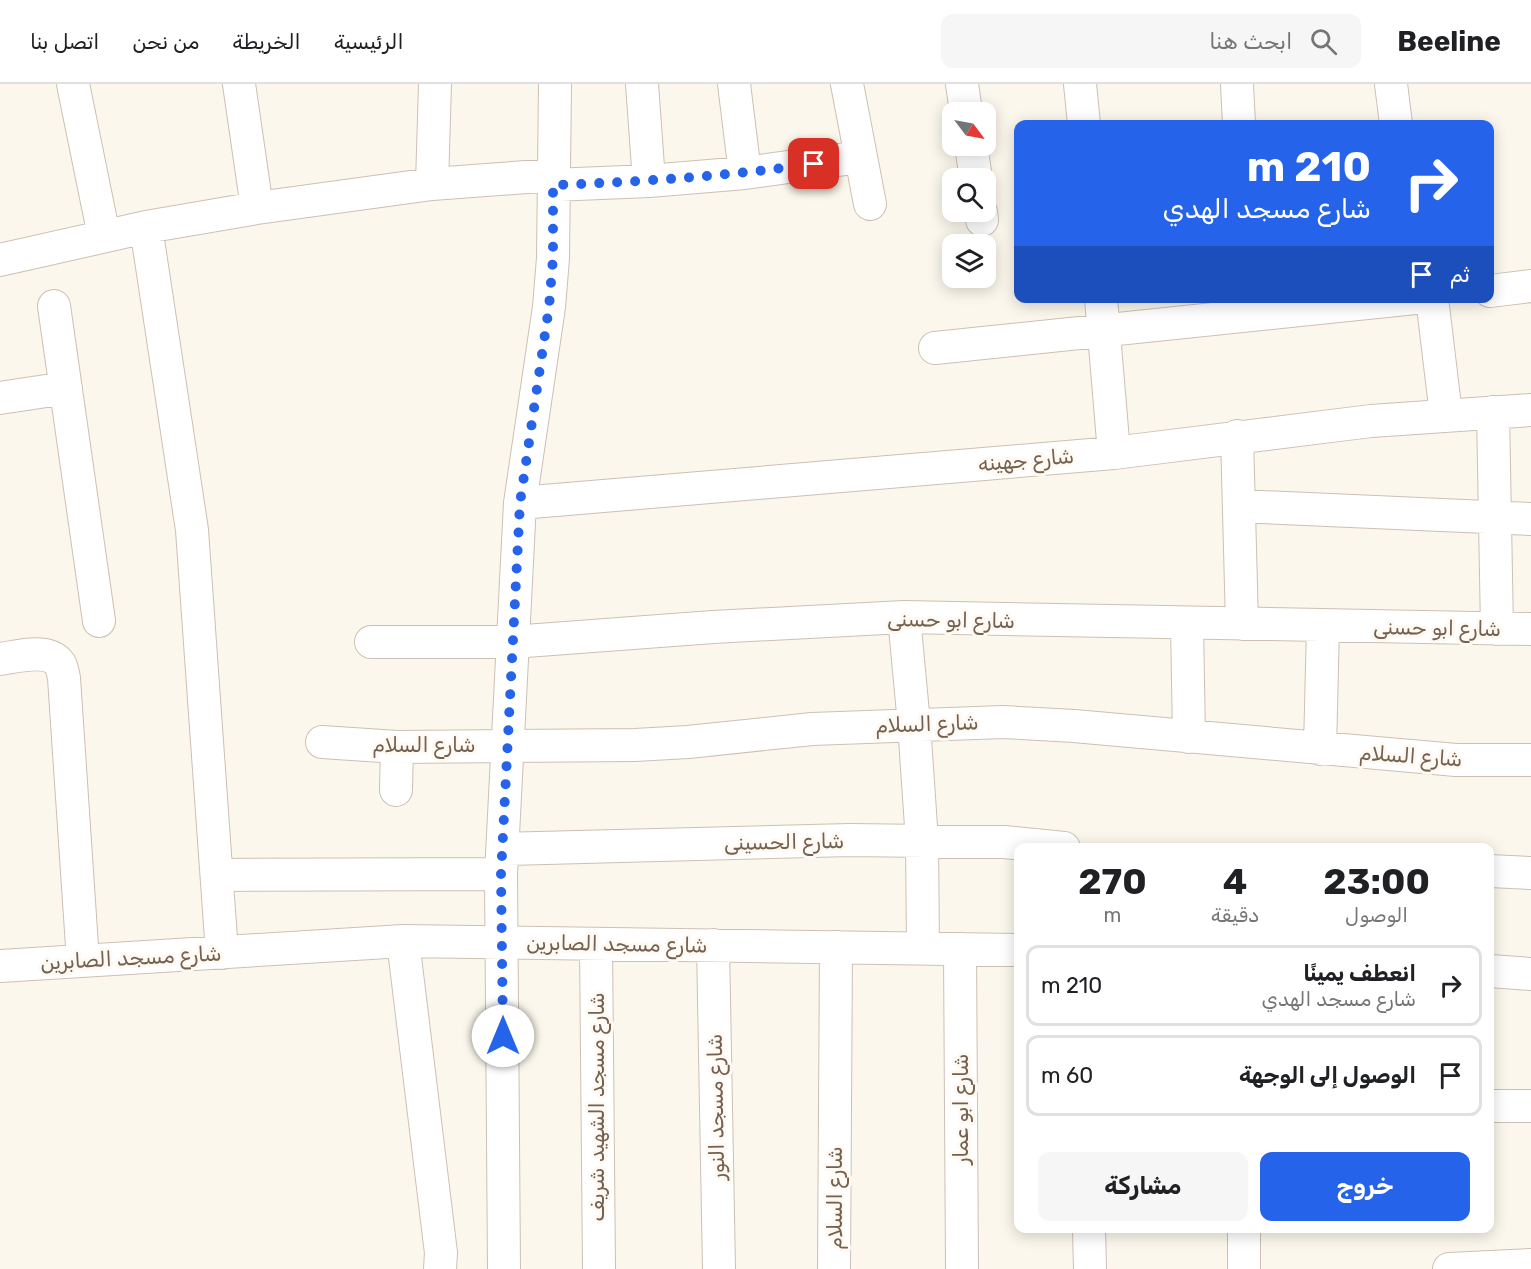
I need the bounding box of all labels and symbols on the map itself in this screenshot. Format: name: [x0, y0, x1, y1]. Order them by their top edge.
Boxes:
north arrow: [942, 102, 996, 156]
pin: [788, 138, 839, 189]
street label: شارع جهينه: [977, 443, 1075, 478]
street label: شارع ابو حسنى: [887, 606, 1015, 635]
street label: شارع ابو حسنى: [1373, 614, 1501, 643]
street label: شارع السلام: [875, 709, 979, 740]
street label: شارع السلام: [372, 732, 476, 759]
street label: شارع السلام: [1359, 739, 1463, 774]
street label: شارع الحسينى: [724, 828, 844, 857]
street label: شارع مسجد الصابرين: [526, 929, 708, 960]
street label: شارع مسجد الصابرين: [40, 940, 222, 977]
street label: شارع مسجد الشهيد شريف: [584, 992, 611, 1222]
position arrow: [471, 1004, 535, 1068]
street label: شارع مسجد النور: [702, 1034, 731, 1182]
street label: شارع ابو عمار: [948, 1053, 975, 1167]
street label: شارع السلام: [822, 1146, 849, 1250]

